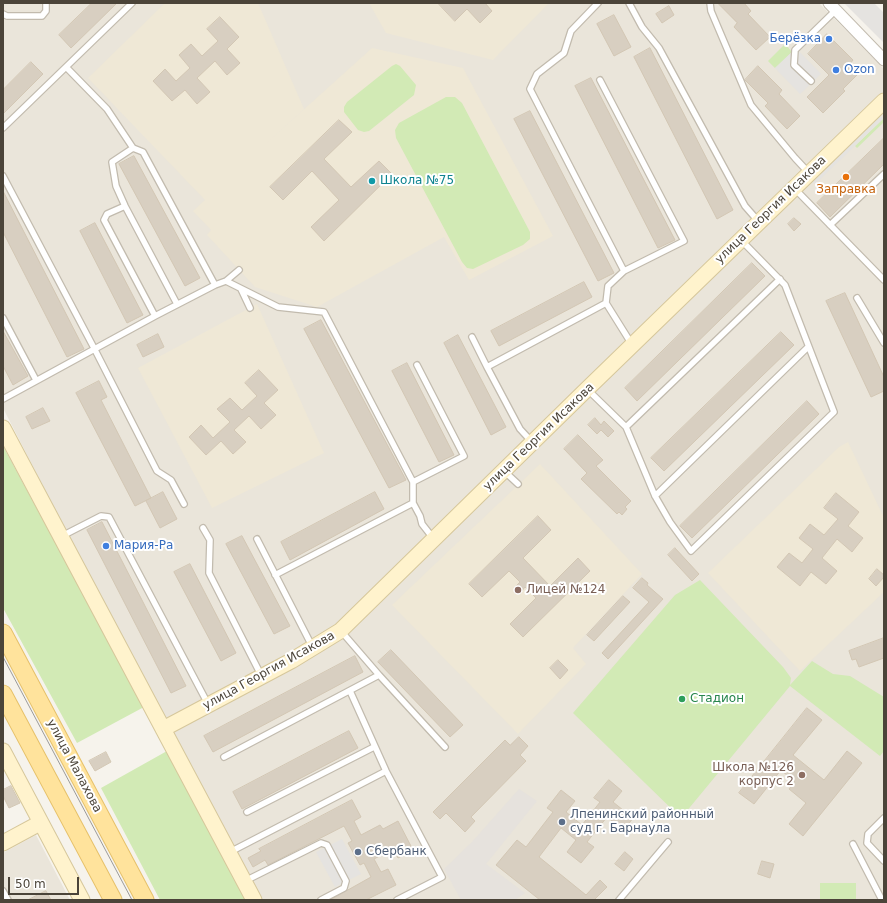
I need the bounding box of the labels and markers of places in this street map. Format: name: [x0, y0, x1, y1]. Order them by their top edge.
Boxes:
place label: Берёзка: [769, 32, 821, 46]
marker: Берёзка: [824, 34, 834, 44]
place label: Ozon: [844, 63, 875, 77]
marker: Ozon: [831, 65, 841, 75]
marker: Заправка: [841, 172, 851, 182]
place label: Школа №75: [380, 174, 454, 188]
marker: Школа №75: [367, 176, 377, 186]
place label: Заправка: [816, 183, 876, 197]
place label: Мария-Ра: [114, 539, 173, 553]
marker: Мария-Ра: [101, 541, 111, 551]
place label: Лицей №124: [526, 583, 605, 597]
marker: Лицей №124: [513, 585, 523, 595]
place label: Стадион: [690, 692, 744, 706]
marker: Стадион: [677, 694, 687, 704]
place label: Школа №126 корпус 2: [712, 761, 794, 789]
marker: Школа №126 корпус 2: [797, 770, 807, 780]
place label: Лпенинский районный суд г. Барнаула: [570, 808, 714, 836]
marker: Лпенинский районный суд г. Барнаула: [557, 817, 567, 827]
place label: Сбербанк: [366, 845, 427, 859]
marker: Сбербанк: [353, 847, 363, 857]

